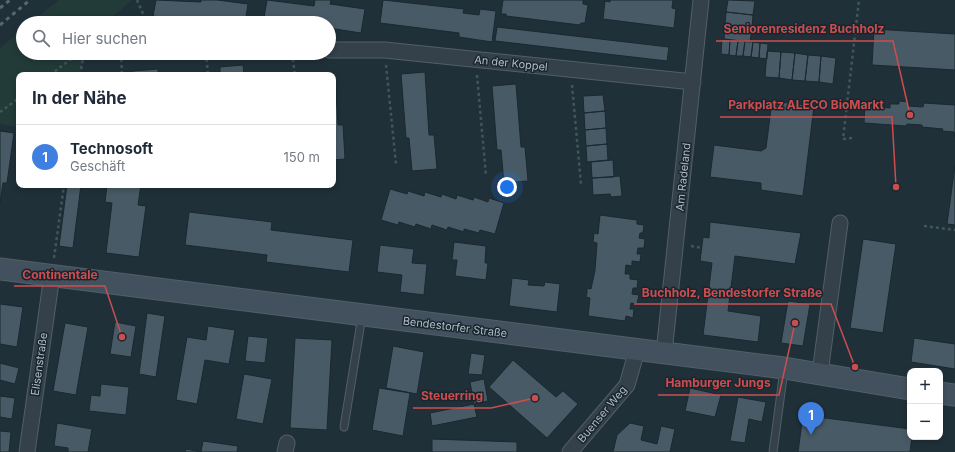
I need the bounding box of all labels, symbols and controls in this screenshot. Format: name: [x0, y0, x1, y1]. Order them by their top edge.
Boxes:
search box: [16, 16, 336, 60]
callout: Seniorenresidenz Buchholz: [716, 17, 893, 41]
text: Seniorenresidenz Buchholz: [724, 21, 885, 36]
icon: search: [30, 27, 52, 49]
text: Hier suchen: [62, 29, 147, 48]
street label: An der Koppel: [474, 52, 548, 74]
text: In der Nähe: [32, 88, 127, 108]
callout: Parkplatz ALECO BioMarkt: [720, 93, 892, 117]
text: Parkplatz ALECO BioMarkt: [728, 97, 884, 112]
text: Technosoft: [70, 139, 153, 158]
street label: Am Radeland: [672, 142, 694, 212]
text: 1: [42, 149, 48, 165]
text: 150 m: [284, 149, 320, 165]
text: Geschäft: [70, 158, 125, 174]
your location: [497, 177, 517, 197]
callout: Continentale: [14, 262, 105, 286]
text: Continentale: [22, 267, 98, 282]
callout: Buchholz, Bendestorfer Straße: [634, 280, 831, 304]
text: Buchholz, Bendestorfer Straße: [642, 285, 822, 300]
street label: Bendestorfer Straße: [402, 314, 508, 340]
street label: Elisenstraße: [28, 332, 50, 396]
map controls: [907, 368, 943, 440]
button: +: [907, 368, 943, 404]
callout: Hamburger Jungs: [658, 371, 779, 395]
text: Hamburger Jungs: [665, 375, 771, 390]
street label: Buenser Weg: [574, 383, 630, 445]
callout: Steuerring: [413, 384, 491, 408]
text: Steuerring: [421, 388, 483, 403]
pin: 1: [798, 402, 824, 435]
button: −: [907, 404, 943, 440]

